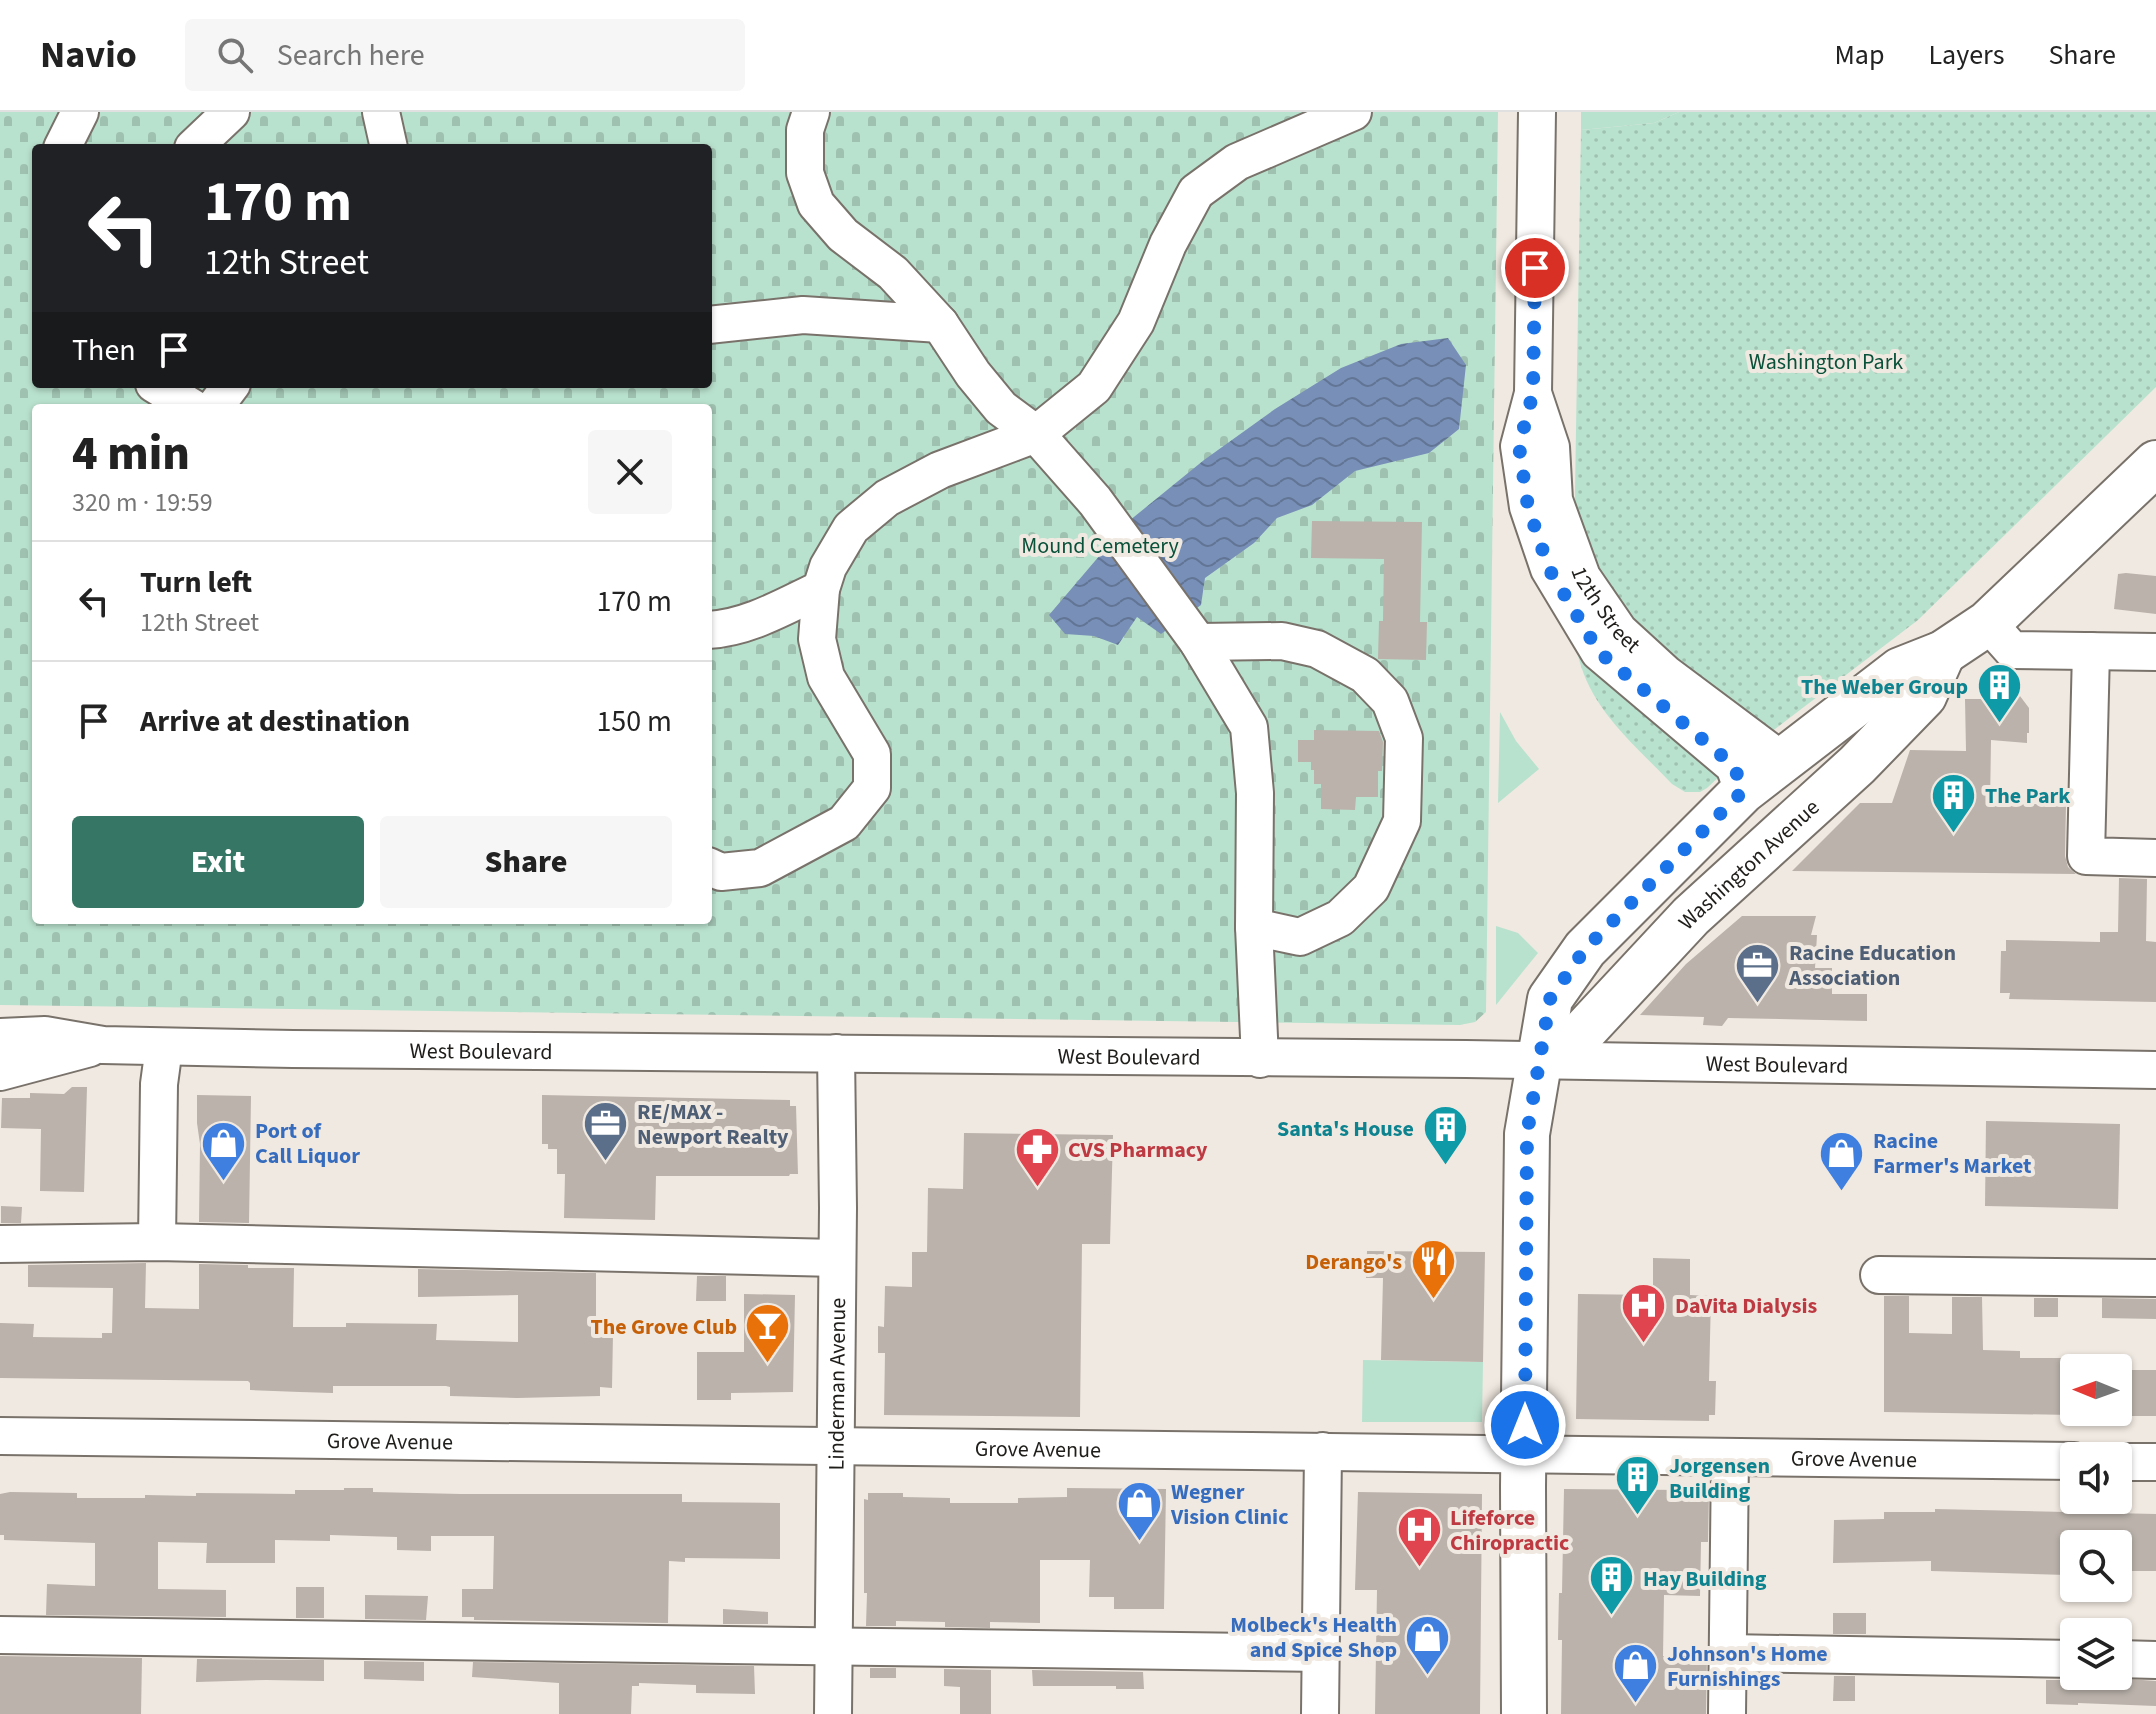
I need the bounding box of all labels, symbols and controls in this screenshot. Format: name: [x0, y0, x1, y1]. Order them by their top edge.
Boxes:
search box: [185, 19, 745, 91]
text: Navio: [40, 28, 137, 82]
icon: search: [213, 33, 257, 77]
text: Search here: [277, 34, 425, 77]
text: Map: [1834, 35, 1884, 75]
text: Layers: [1928, 35, 2004, 75]
text: Share: [2048, 35, 2116, 75]
text: 170 m: [204, 163, 352, 242]
icon: left: [72, 176, 176, 280]
pin: [1501, 234, 1569, 302]
text: 12th Street: [204, 237, 369, 288]
icon: arrive: [1513, 246, 1557, 290]
icon: arrive: [152, 328, 196, 372]
text: Then: [72, 329, 136, 372]
park label: Washington Park: [1749, 346, 1903, 378]
text: 4 min: [72, 420, 190, 488]
button: close: [588, 430, 672, 514]
text: 320 m · 19:59: [72, 484, 213, 521]
park label: Mound Cemetery: [1021, 530, 1179, 562]
text: Turn left: [140, 561, 252, 604]
street label: 12th Street: [1562, 562, 1648, 661]
icon: left: [72, 579, 116, 623]
text: 170 m: [596, 580, 672, 623]
text: 12th Street: [140, 604, 259, 641]
building icon: The Weber Group: [1975, 662, 2023, 725]
place label: The Weber Group: [1801, 671, 1968, 703]
icon: arrive: [72, 699, 116, 743]
text: Arrive at destination: [140, 700, 410, 743]
text: 150 m: [596, 700, 672, 743]
building icon: The Park: [1930, 771, 1978, 834]
place label: The Park: [1985, 780, 2070, 812]
street label: Washington Avenue: [1671, 792, 1827, 937]
button: Exit: [72, 816, 364, 908]
button: Share: [380, 816, 672, 908]
place label: Racine Education Association: [1788, 937, 1956, 994]
office icon: Racine Education Association: [1734, 941, 1782, 1004]
street label: West Boulevard: [409, 1035, 553, 1068]
street label: West Boulevard: [1057, 1041, 1201, 1074]
street label: West Boulevard: [1705, 1048, 1849, 1082]
place label: RE/MAX - Newport Realty: [637, 1096, 789, 1153]
office icon: RE/MAX - Newport Realty: [582, 1100, 630, 1163]
building icon: Santa's House: [1421, 1104, 1469, 1167]
place label: Santa's House: [1277, 1113, 1414, 1145]
place label: Port of Call Liquor: [255, 1115, 360, 1172]
shop icon: Port of Call Liquor: [200, 1119, 248, 1182]
pharmacy icon: CVS Pharmacy: [1013, 1125, 1061, 1188]
place label: Racine Farmer's Market: [1873, 1125, 2032, 1182]
shop icon: Racine Farmer's Market: [1818, 1129, 1866, 1192]
place label: CVS Pharmacy: [1068, 1134, 1208, 1166]
restaurant icon: Derango's: [1409, 1237, 1457, 1300]
place label: Derango's: [1305, 1246, 1402, 1278]
hospital icon: DaVita Dialysis: [1620, 1281, 1668, 1344]
place label: DaVita Dialysis: [1675, 1290, 1817, 1322]
street label: Linderman Avenue: [820, 1297, 854, 1470]
bar icon: The Grove Club: [744, 1302, 792, 1365]
place label: The Grove Club: [590, 1311, 737, 1343]
north arrow: [2060, 1354, 2132, 1426]
map controls: [2060, 1354, 2132, 1690]
position arrow: [1483, 1383, 1567, 1467]
street label: Grove Avenue: [327, 1425, 453, 1458]
street label: Grove Avenue: [975, 1433, 1101, 1466]
button: sound: [2060, 1442, 2132, 1514]
street label: Grove Avenue: [1791, 1443, 1917, 1476]
place label: Jorgensen Building: [1669, 1450, 1770, 1507]
building icon: Jorgensen Building: [1614, 1454, 1662, 1517]
place label: Wegner Vision Clinic: [1170, 1476, 1288, 1533]
shop icon: Wegner Vision Clinic: [1116, 1480, 1164, 1543]
place label: Lifeforce Chiropractic: [1450, 1502, 1569, 1559]
hospital icon: Lifeforce Chiropractic: [1395, 1506, 1443, 1569]
button: search: [2060, 1530, 2132, 1602]
building icon: Hay Building: [1588, 1554, 1636, 1617]
place label: Hay Building: [1643, 1563, 1767, 1595]
place label: Molbeck's Health and Spice Shop: [1230, 1609, 1397, 1666]
shop icon: Molbeck's Health and Spice Shop: [1404, 1613, 1452, 1676]
button: layers: [2060, 1618, 2132, 1690]
place label: Johnson's Home Furnishings: [1667, 1638, 1828, 1695]
shop icon: Johnson's Home Furnishings: [1612, 1642, 1660, 1705]

